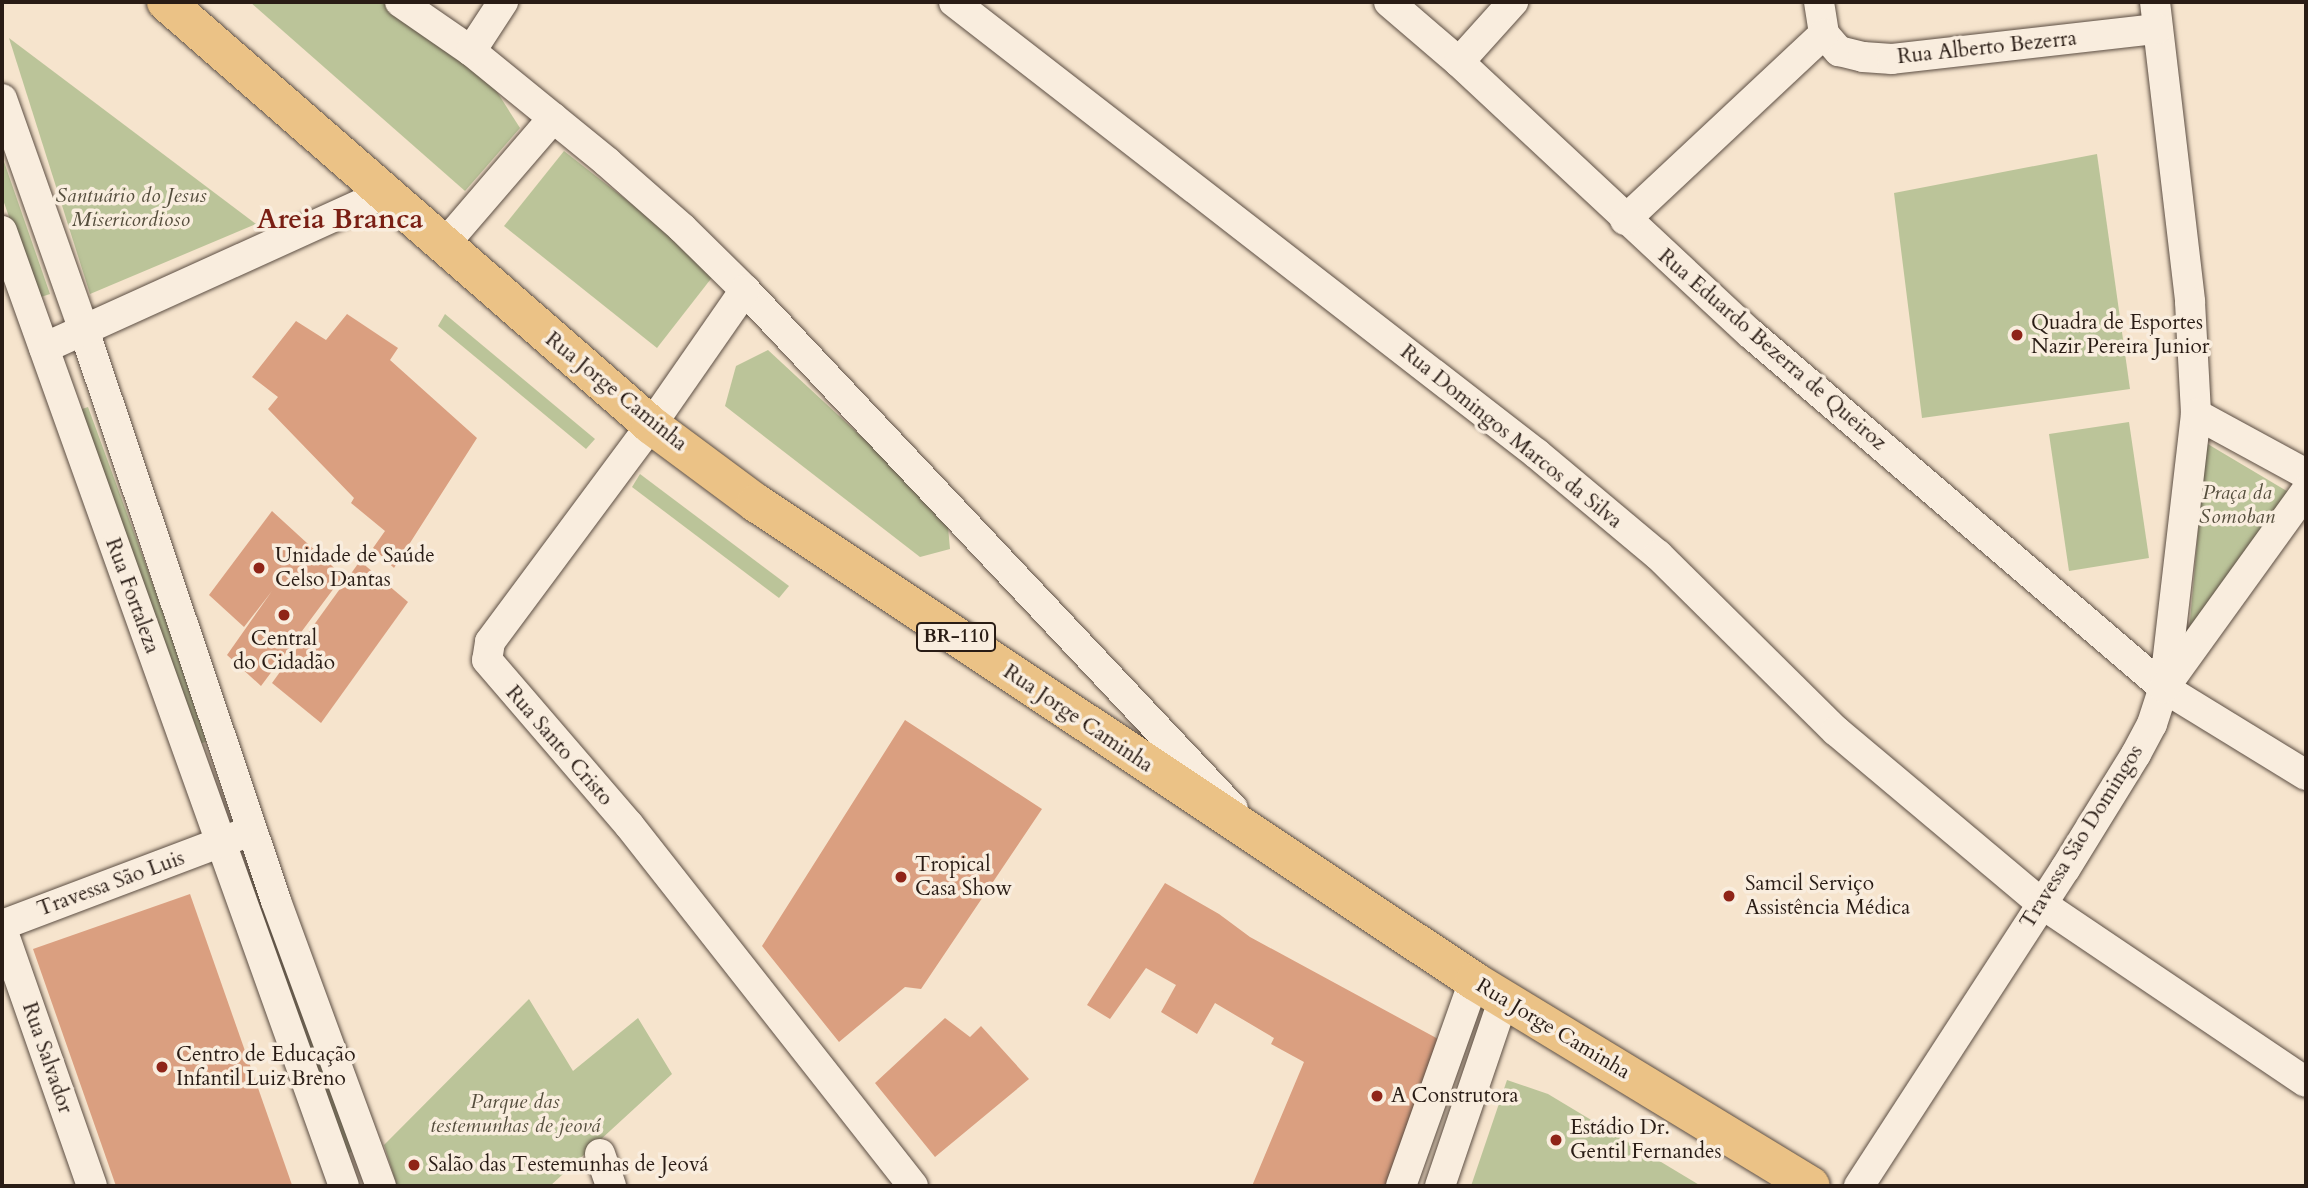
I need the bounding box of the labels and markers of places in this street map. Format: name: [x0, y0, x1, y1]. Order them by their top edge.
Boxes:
place label: Quadra de Esportes Nazir Pereira Junior: [2031, 310, 2209, 360]
marker: Quadra de Esportes Nazir Pereira Junior: [2009, 327, 2025, 343]
place label: Unidade de Saúde Celso Dantas: [275, 543, 435, 593]
marker: Unidade de Saúde Celso Dantas: [249, 558, 269, 578]
marker: Central do Cidadão: [276, 607, 292, 623]
place label: Central do Cidadão: [233, 626, 335, 676]
place label: Tropical Casa Show: [915, 852, 1012, 902]
marker: Tropical Casa Show: [893, 869, 909, 885]
place label: Samcil Serviço Assistência Médica: [1745, 871, 1910, 921]
marker: Samcil Serviço Assistência Médica: [1719, 886, 1739, 906]
place label: Centro de Educação Infantil Luiz Breno: [176, 1042, 356, 1092]
marker: Centro de Educação Infantil Luiz Breno: [154, 1059, 170, 1075]
place label: A Construtora: [1391, 1083, 1518, 1109]
marker: A Construtora: [1369, 1088, 1385, 1104]
place label: Estádio Dr. Gentil Fernandes: [1570, 1115, 1721, 1165]
marker: Estádio Dr. Gentil Fernandes: [1548, 1132, 1564, 1148]
place label: Salão das Testemunhas de Jeová: [428, 1152, 709, 1178]
marker: Salão das Testemunhas de Jeová: [406, 1157, 422, 1173]

